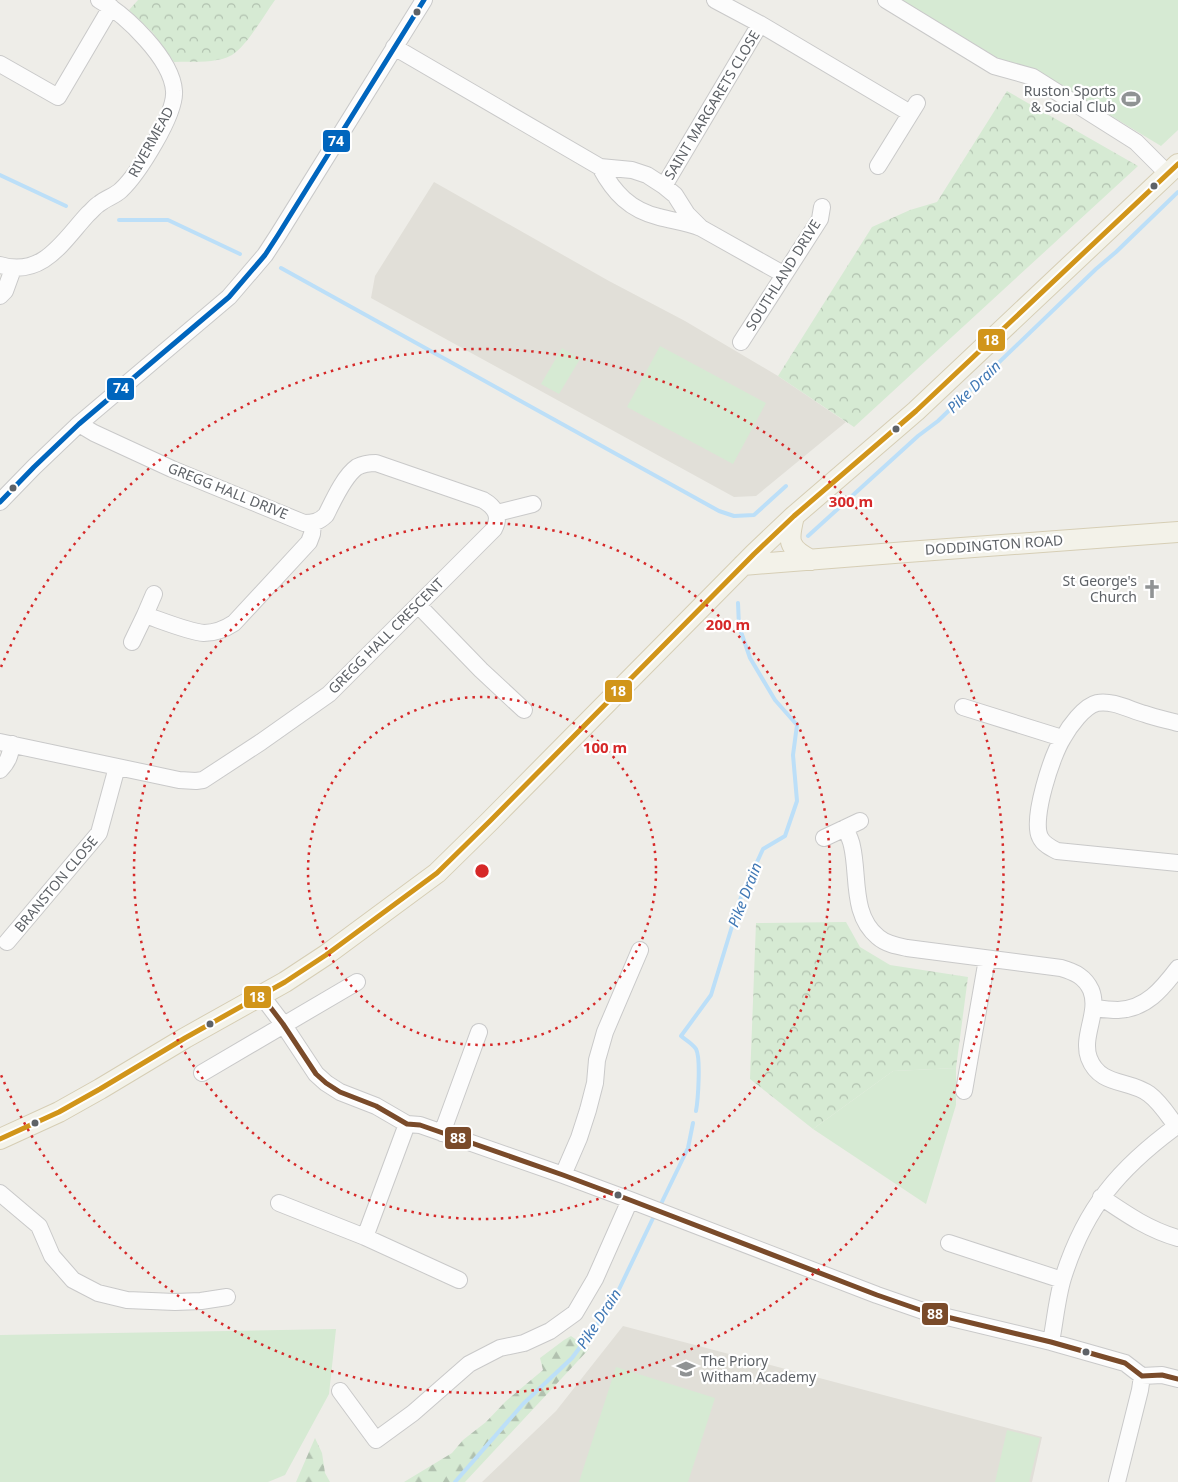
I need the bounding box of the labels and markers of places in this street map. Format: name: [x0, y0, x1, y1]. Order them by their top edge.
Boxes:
unlabelled marker: [412, 7, 422, 17]
place label: Ruston Sports & Social Club: [1024, 81, 1116, 116]
sports icon: Ruston Sports & Social Club: [1120, 88, 1142, 110]
unlabelled marker: [1149, 181, 1159, 191]
unlabelled marker: [891, 424, 901, 434]
unlabelled marker: [8, 483, 18, 493]
place label: St George's Church: [1063, 571, 1137, 606]
church icon: St George's Church: [1141, 578, 1163, 600]
centre of rings: [473, 862, 491, 880]
unlabelled marker: [205, 1019, 215, 1029]
unlabelled marker: [30, 1118, 40, 1128]
unlabelled marker: [613, 1190, 623, 1200]
unlabelled marker: [1081, 1347, 1091, 1357]
place label: The Priory Witham Academy: [701, 1351, 817, 1386]
school or university icon: The Priory Witham Academy: [675, 1358, 697, 1380]

